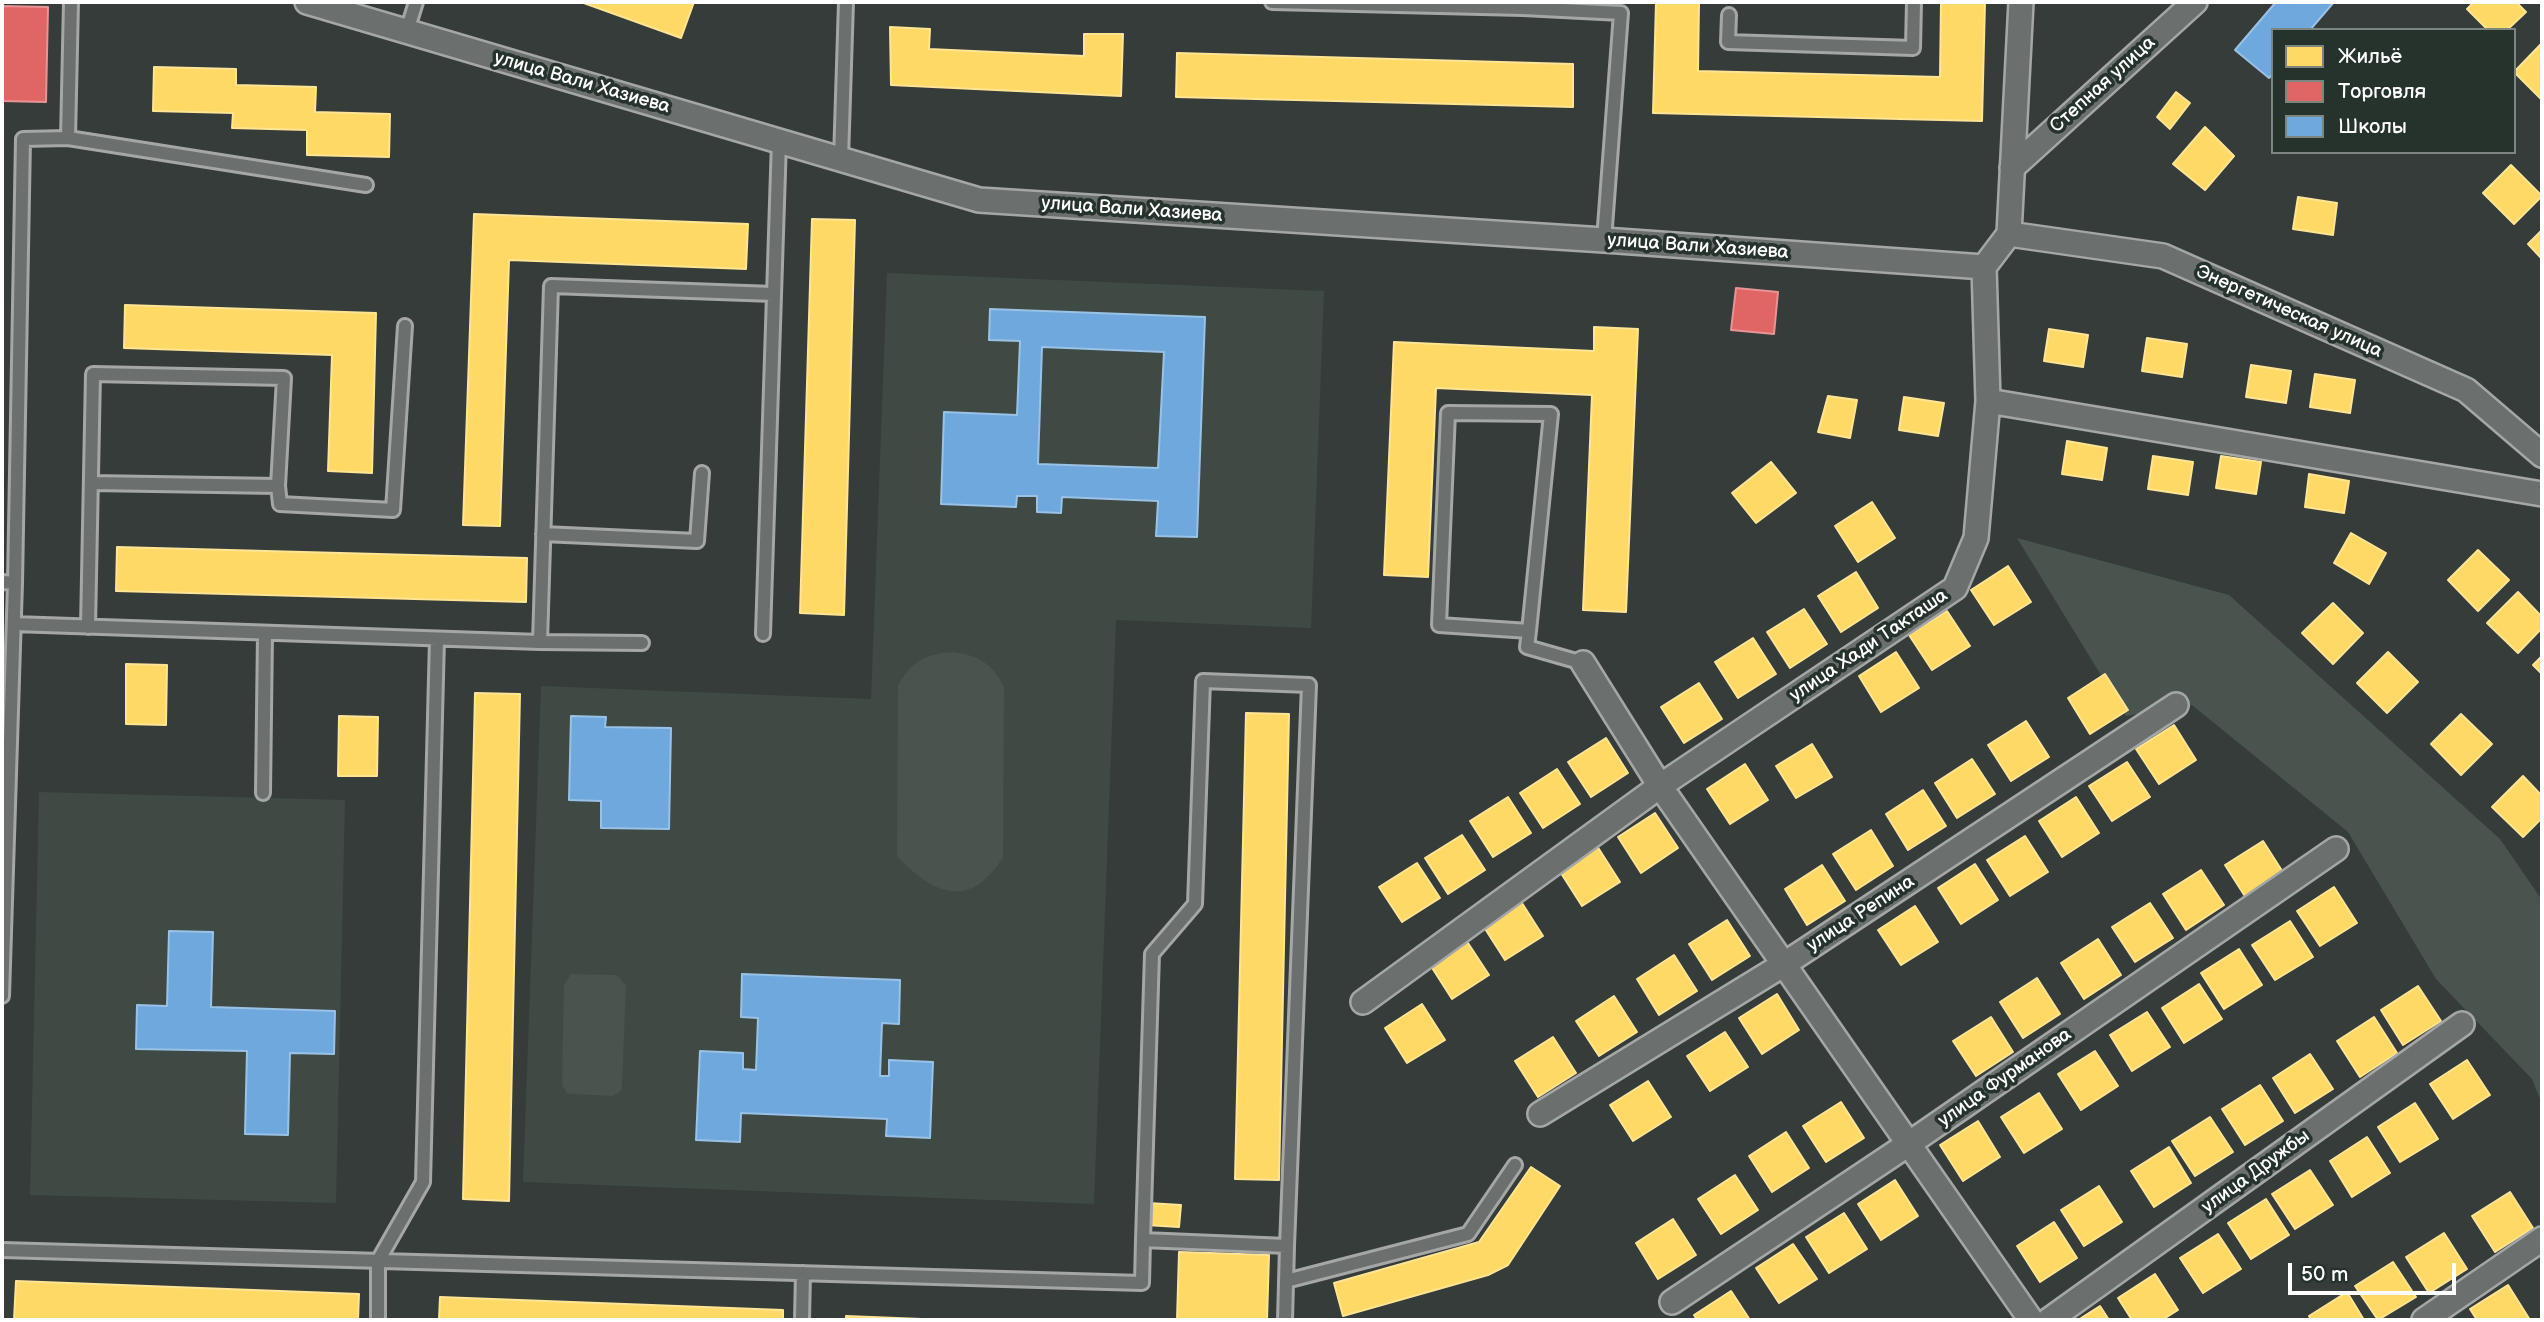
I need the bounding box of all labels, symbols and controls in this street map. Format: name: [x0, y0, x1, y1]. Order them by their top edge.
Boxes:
legend: [2271, 28, 2516, 154]
street label: Степная улица: [2046, 32, 2160, 138]
text: Жильё: [2338, 44, 2402, 69]
street label: улица Вали Хазиева: [492, 47, 672, 119]
text: Торговля: [2338, 79, 2426, 104]
text: Школы: [2338, 114, 2407, 139]
street label: улица Вали Хазиева: [1041, 192, 1223, 228]
street label: улица Вали Хазиева: [1607, 229, 1789, 265]
street label: Энергетическая улица: [2192, 261, 2386, 363]
street label: улица Хади Такташа: [1786, 585, 1952, 707]
street label: улица Репина: [1803, 871, 1919, 957]
street label: улица Фурманова: [1934, 1024, 2076, 1132]
street label: улица Дружбы: [2198, 1125, 2314, 1219]
scale bar: [2292, 1248, 2460, 1292]
text: 50 m: [2301, 1262, 2348, 1287]

